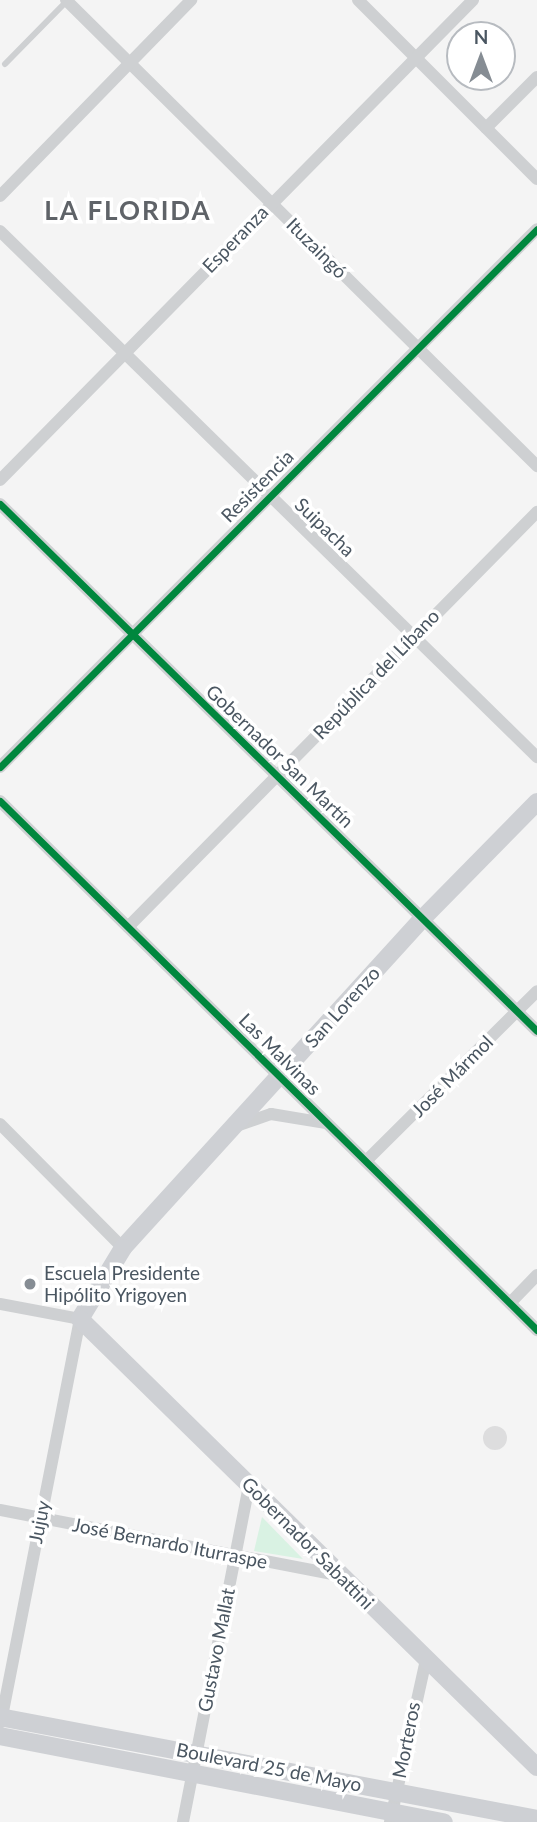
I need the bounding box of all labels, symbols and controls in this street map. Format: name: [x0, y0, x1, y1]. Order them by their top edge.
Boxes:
north arrow: [446, 21, 516, 91]
text: N: [474, 25, 488, 48]
district label: LA FLORIDA: [45, 195, 211, 227]
street label: Esperanza: [197, 201, 273, 277]
street label: Ituzaingó: [282, 213, 352, 283]
street label: Resistencia: [216, 445, 298, 527]
street label: Suipacha: [290, 493, 360, 561]
street label: República del Líbano: [308, 604, 444, 744]
street label: Gobernador San Martín: [201, 680, 359, 832]
street label: San Lorenzo: [300, 962, 384, 1052]
street label: Las Malvinas: [234, 1008, 326, 1100]
street label: José Mármol: [406, 1030, 498, 1122]
place label: Escuela Presidente Hipólito Yrigoyen: [44, 1262, 200, 1306]
marker: Escuela Presidente Hipólito Yrigoyen: [22, 1276, 38, 1292]
street label: Gobernador Sabattini: [237, 1472, 379, 1614]
street label: Jujuy: [24, 1499, 54, 1545]
street label: José Bernardo Iturraspe: [71, 1513, 269, 1573]
street label: Gustavo Mallat: [193, 1586, 239, 1714]
street label: Morteros: [387, 1700, 425, 1780]
street label: Boulevard 25 de Mayo: [174, 1738, 364, 1796]

